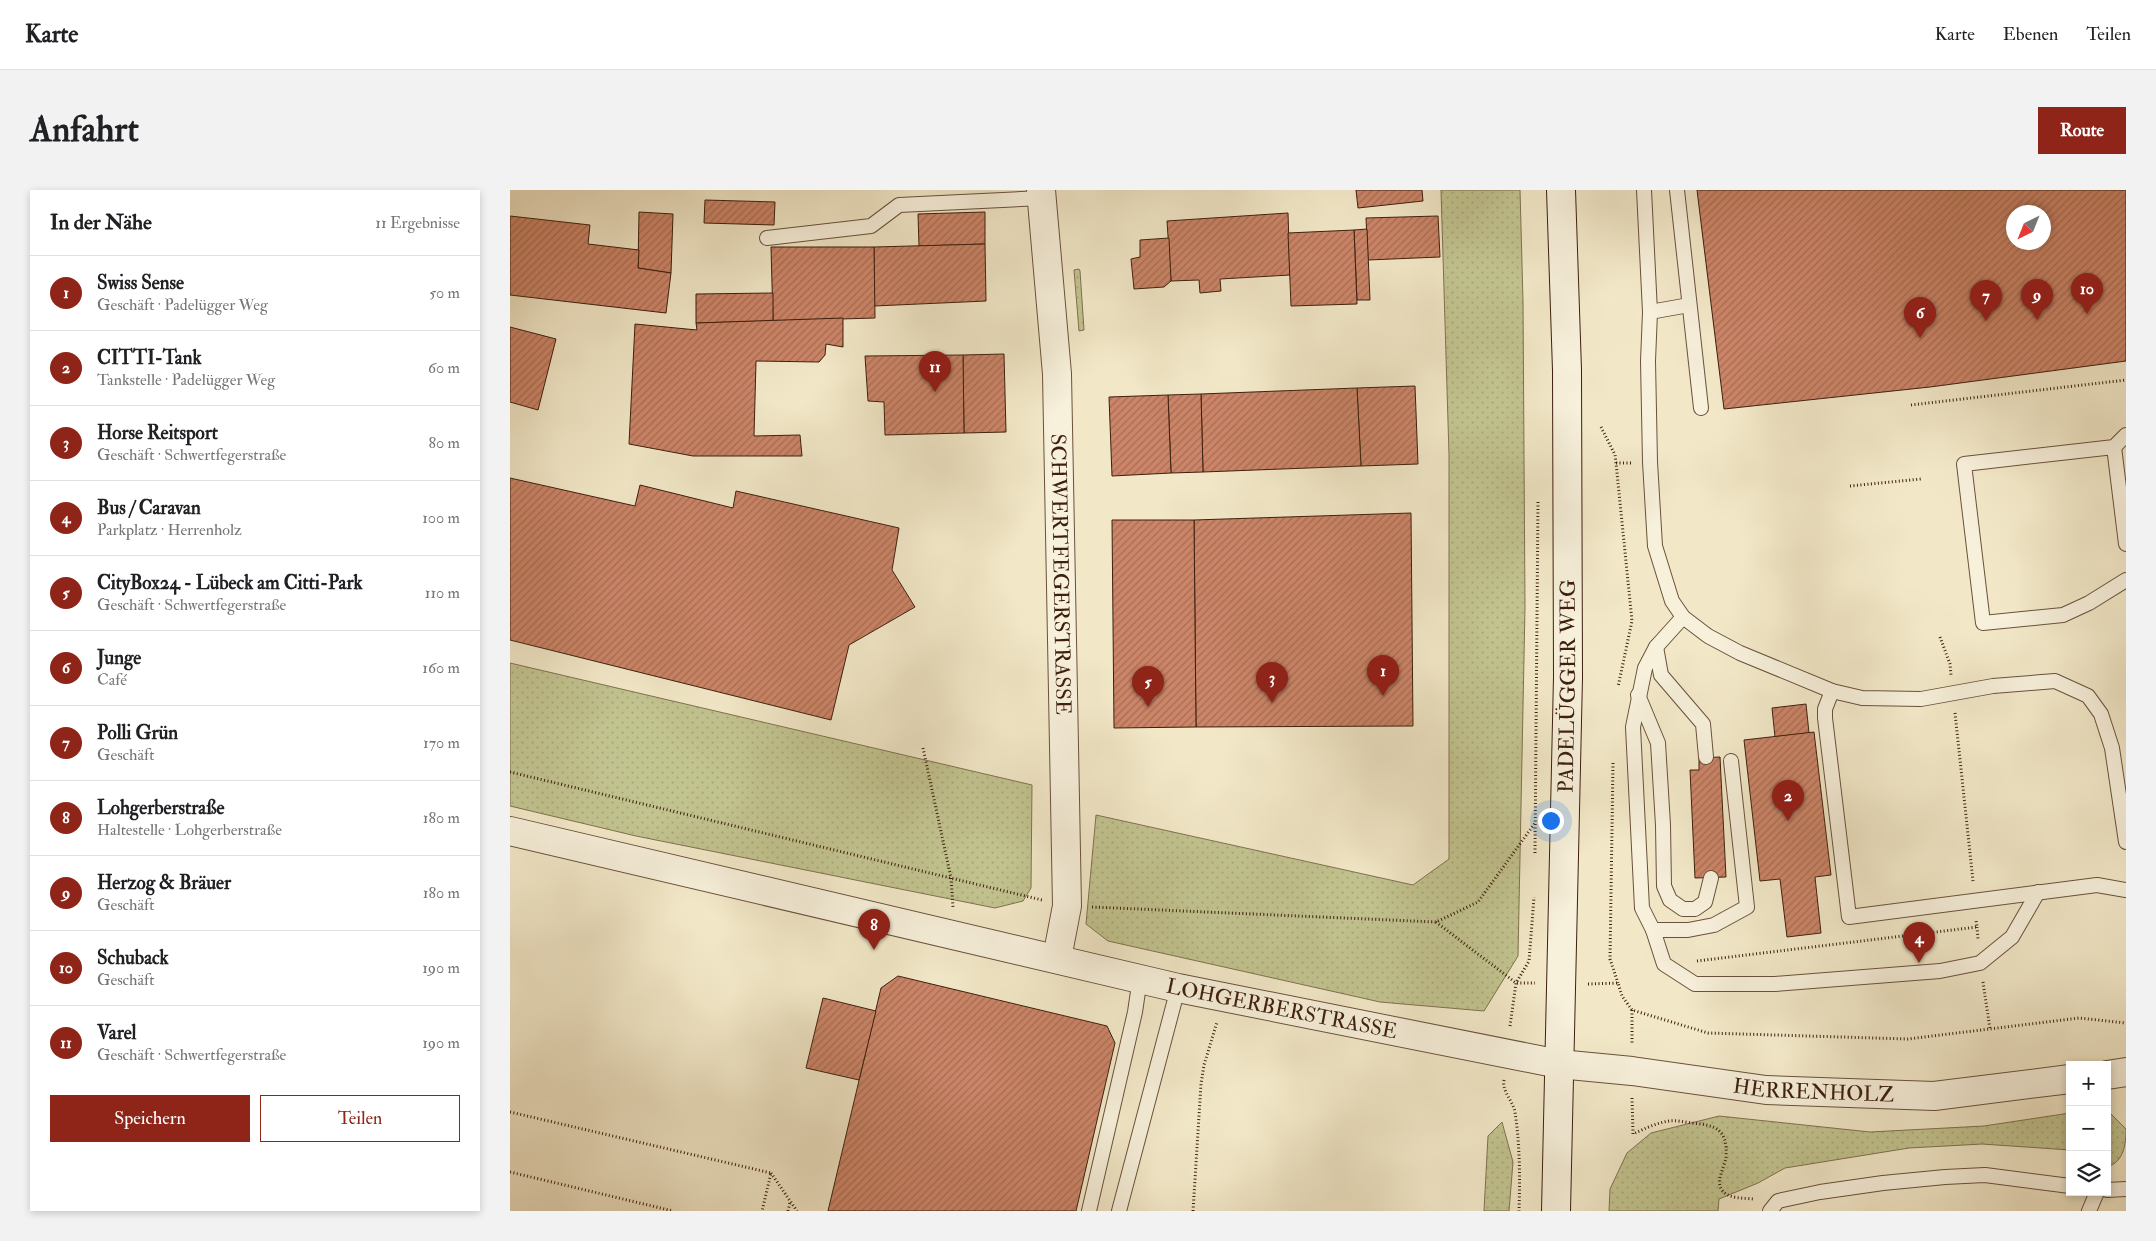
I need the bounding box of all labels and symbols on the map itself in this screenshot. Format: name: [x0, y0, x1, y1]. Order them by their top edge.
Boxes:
north arrow: [2006, 205, 2051, 250]
pin: 10: [2071, 273, 2103, 314]
pin: 9: [2021, 279, 2053, 320]
pin: 7: [1970, 280, 2002, 321]
pin: 6: [1904, 297, 1936, 338]
pin: 11: [919, 351, 951, 392]
street label: SCHWERTFEGERSTRASSE: [1044, 433, 1076, 715]
street label: PADELÜGGER WEG: [1552, 579, 1582, 793]
pin: 1: [1367, 655, 1399, 696]
pin: 3: [1256, 662, 1288, 703]
pin: 5: [1132, 666, 1164, 707]
pin: 2: [1772, 780, 1804, 821]
your location: [1538, 808, 1564, 834]
pin: 8: [858, 909, 890, 950]
pin: 4: [1903, 922, 1935, 963]
street label: LOHGERBERSTRASSE: [1163, 973, 1400, 1045]
street label: HERRENHOLZ: [1731, 1072, 1895, 1109]

